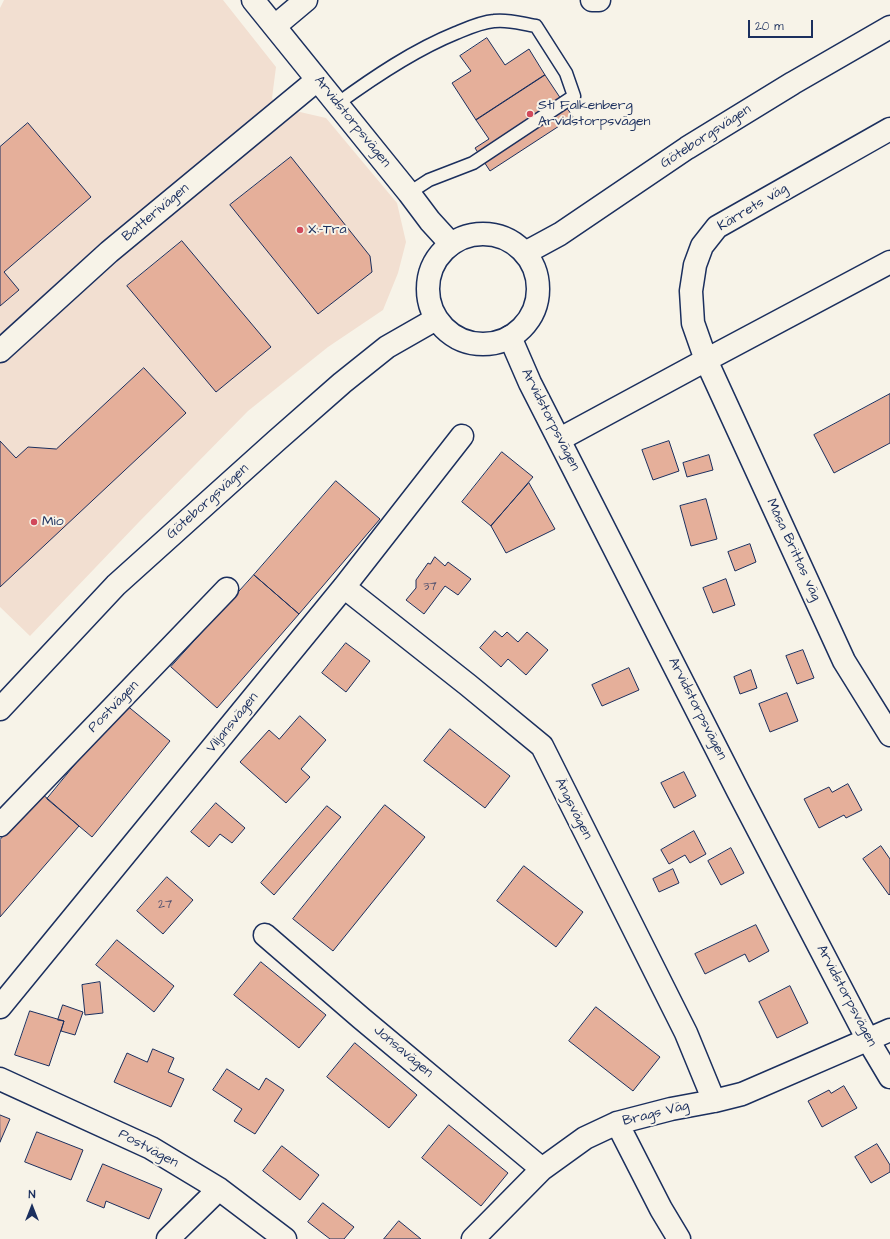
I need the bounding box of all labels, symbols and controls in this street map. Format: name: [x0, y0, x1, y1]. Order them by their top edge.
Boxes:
scale bar: [750, 12, 815, 38]
text: 20 m: [755, 18, 784, 35]
street label: Arvidstorpsvägen: [310, 73, 394, 171]
place label: St1 Falkenberg Arvidstorpsvägen: [538, 98, 651, 130]
street label: Göteborgsvägen: [658, 101, 754, 173]
marker: St1 Falkenberg Arvidstorpsvägen: [525, 109, 535, 119]
street label: Batterivägen: [119, 180, 193, 246]
street label: Kärrets väg: [715, 181, 791, 235]
place label: X:-Tra: [308, 222, 347, 238]
marker: X:-Tra: [295, 225, 305, 235]
street label: Arvidstorpsvägen: [517, 366, 583, 474]
street label: Göteborgsvägen: [163, 461, 253, 543]
street label: Måsa Brittas väg: [762, 496, 824, 604]
place label: Mio: [42, 514, 64, 530]
marker: Mio: [29, 517, 39, 527]
house number: 37: [423, 580, 437, 594]
street label: Arvidstorpsvägen: [664, 655, 730, 763]
street label: Postvägen: [85, 678, 143, 736]
street label: Viljansvägen: [204, 689, 262, 757]
street label: Ängsvägen: [550, 776, 596, 842]
house number: 27: [158, 898, 172, 912]
street label: Arvidstorpsvägen: [812, 942, 880, 1050]
street label: Jonsavägen: [370, 1022, 436, 1082]
street label: Brags Väg: [621, 1098, 691, 1130]
street label: Postvägen: [115, 1126, 181, 1172]
north arrow: [12, 1187, 52, 1227]
text: N: [29, 1187, 35, 1202]

